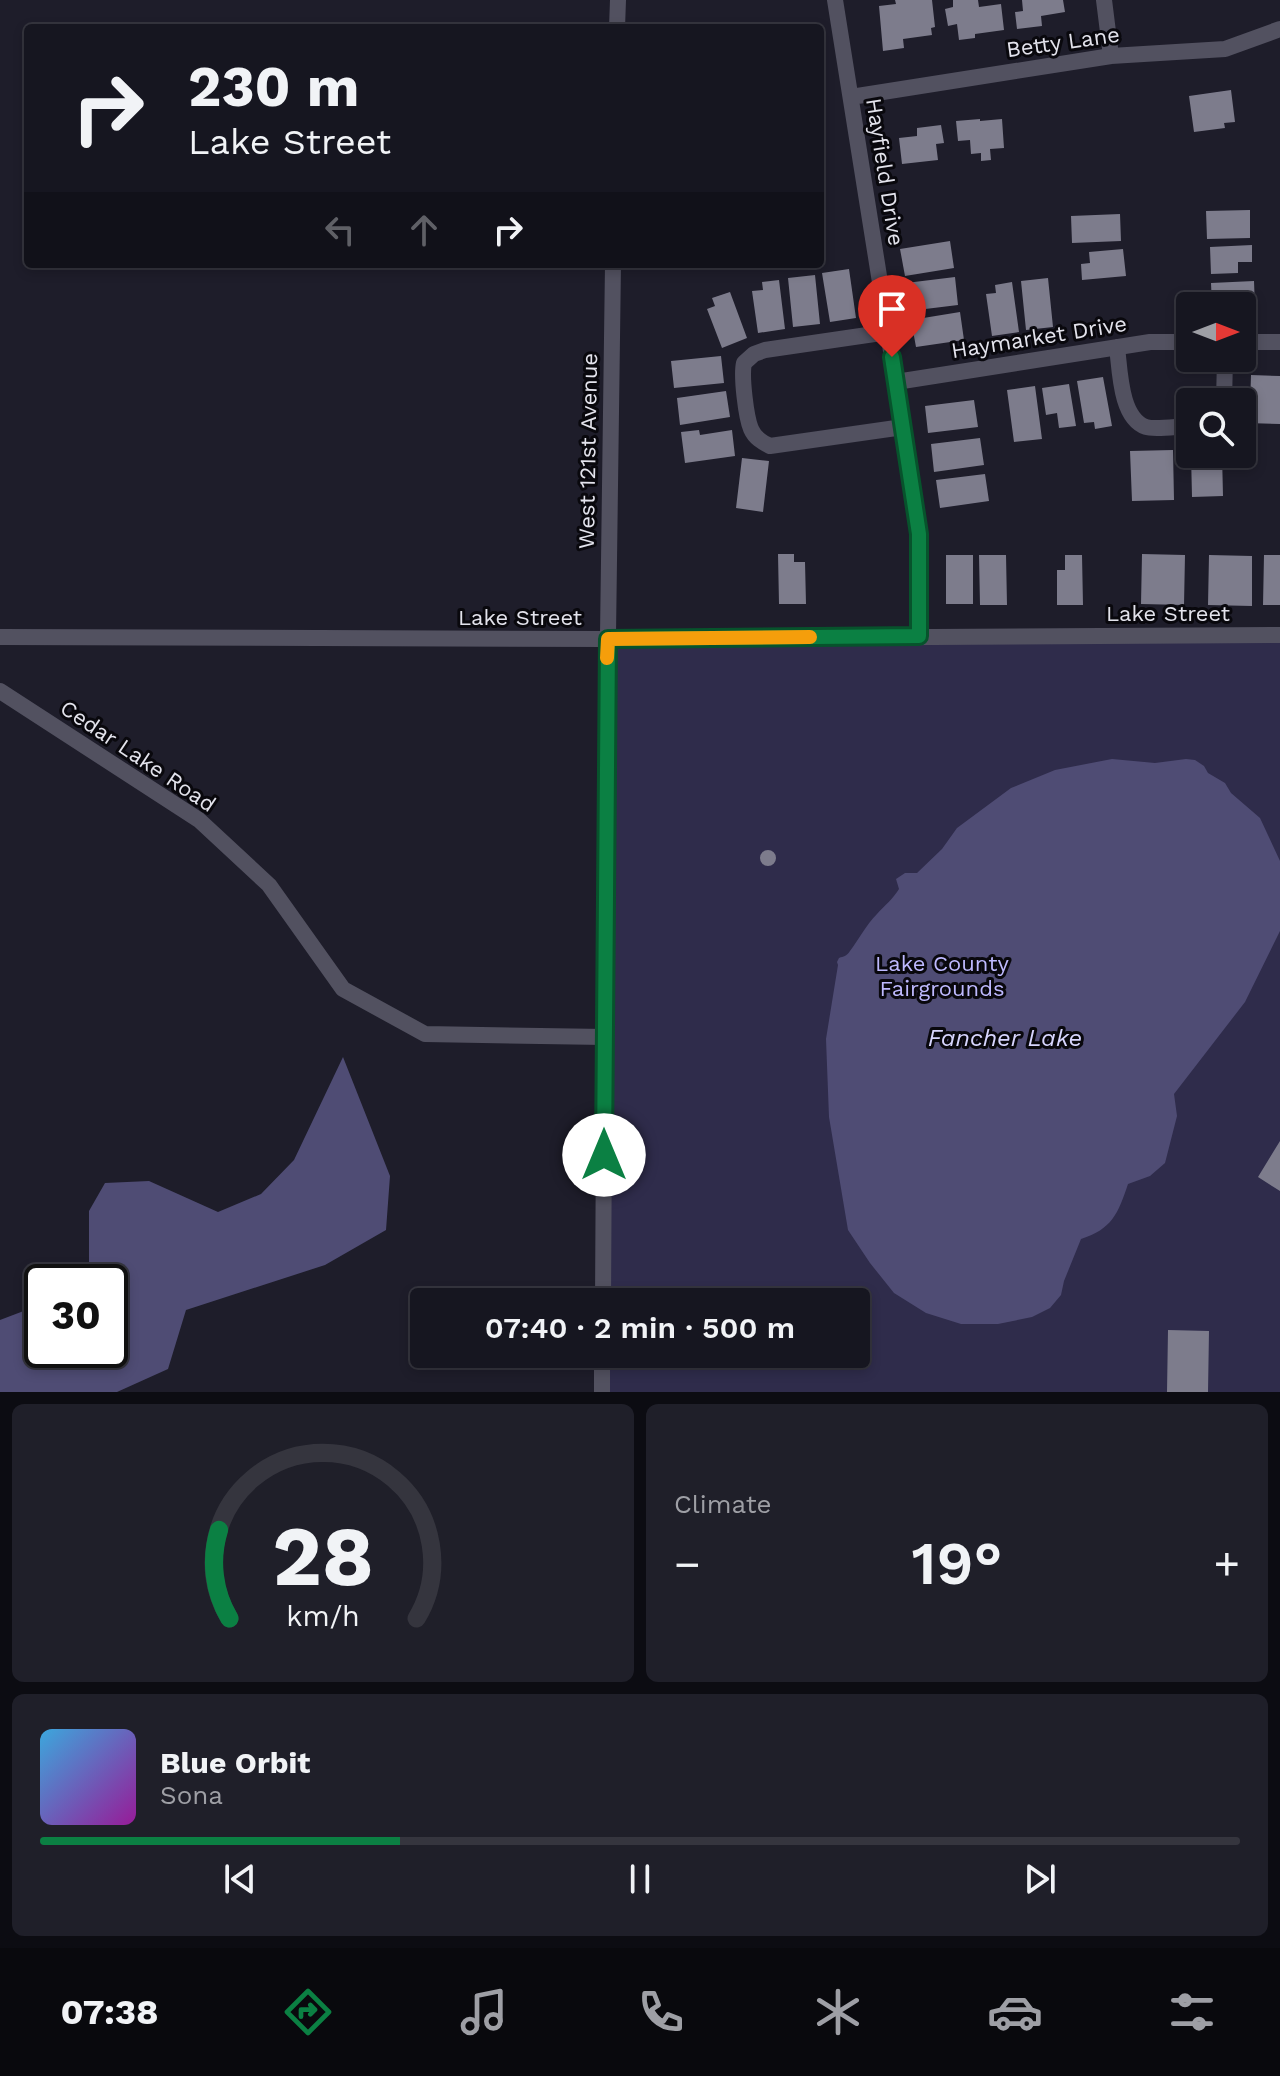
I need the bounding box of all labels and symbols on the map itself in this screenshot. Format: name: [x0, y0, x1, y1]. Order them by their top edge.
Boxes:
street label: Betty Lane: [1005, 22, 1121, 62]
street label: Hayfield Drive: [861, 96, 909, 248]
pin: [858, 275, 926, 357]
north arrow: [1176, 292, 1256, 372]
street label: Haymarket Drive: [949, 311, 1129, 363]
street label: West 121st Avenue: [574, 353, 602, 549]
street label: Lake Street: [1106, 601, 1230, 626]
street label: Lake Street: [458, 605, 582, 630]
street label: Cedar Lake Road: [56, 695, 220, 817]
park label: Lake County Fairgrounds: [875, 951, 1010, 1001]
water label: Fancher Lake: [928, 1024, 1082, 1052]
position arrow: [562, 1113, 646, 1197]
speed limit sign: 30: [24, 1264, 128, 1368]

